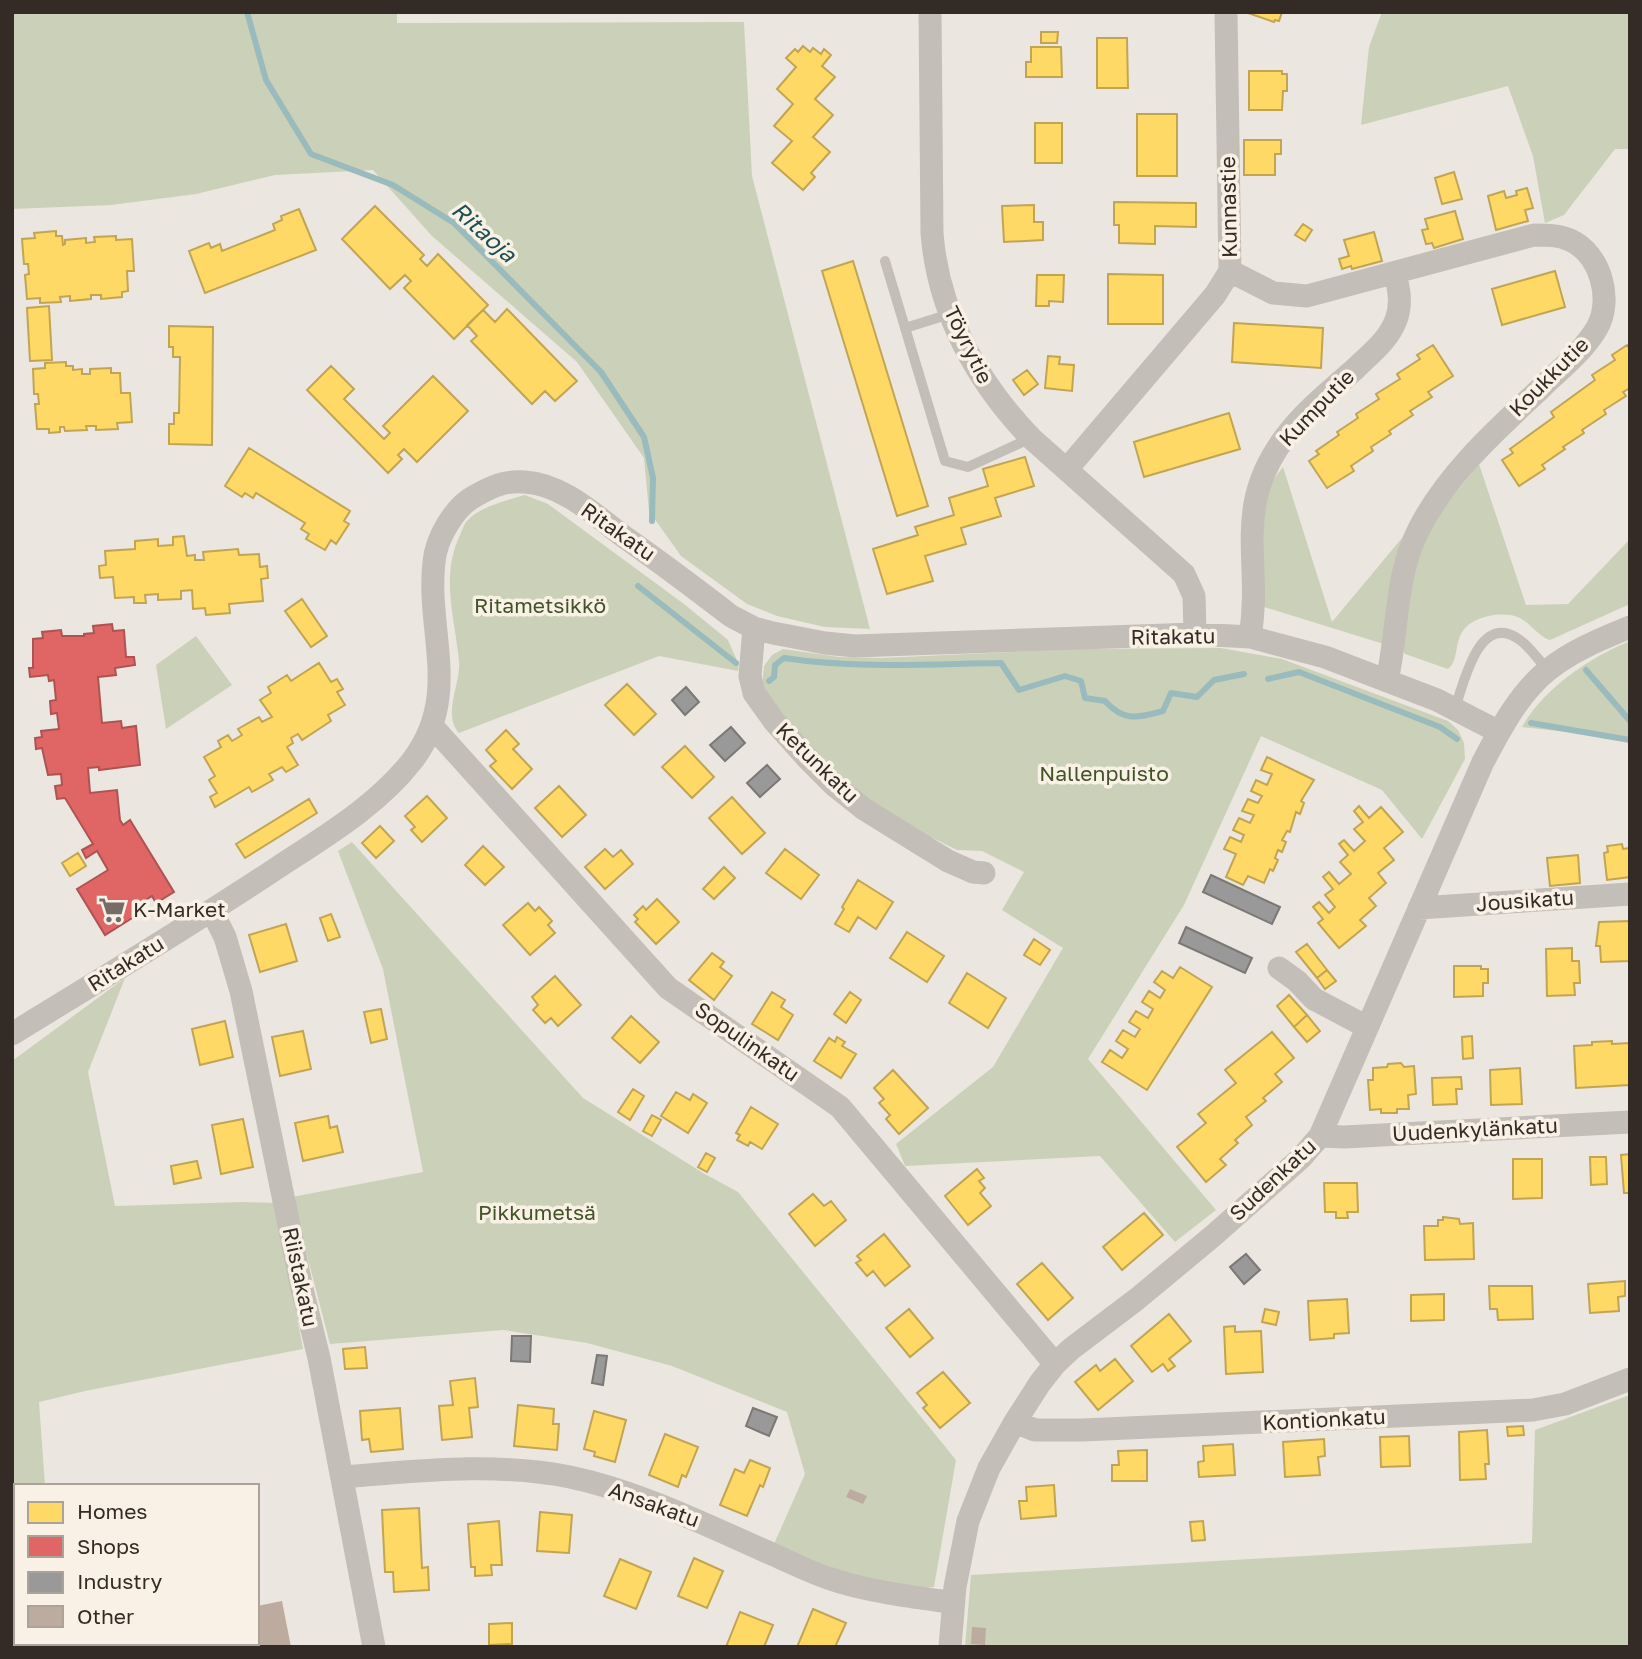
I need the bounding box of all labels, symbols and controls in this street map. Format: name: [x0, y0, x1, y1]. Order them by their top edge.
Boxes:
street label: Kunnastie: [1214, 156, 1242, 258]
water label: Ritaoja: [447, 195, 523, 268]
street label: Töyrytie: [939, 302, 999, 388]
street label: Koukkutie: [1503, 331, 1594, 422]
street label: Kumputie: [1273, 363, 1359, 451]
street label: Ritakatu: [576, 496, 661, 566]
park label: Ritametsikkö: [474, 592, 606, 618]
street label: Ritakatu: [1130, 622, 1215, 650]
street label: Ketunkatu: [771, 717, 864, 808]
park label: Nallenpuisto: [1039, 760, 1169, 786]
street label: Jousikatu: [1475, 884, 1575, 916]
supermarket icon: K-Market: [97, 895, 127, 925]
place label: K-Market: [133, 896, 226, 922]
street label: Ritakatu: [83, 930, 168, 997]
street label: Sopulinkatu: [690, 996, 805, 1087]
street label: Uudenkylänkatu: [1391, 1112, 1558, 1146]
street label: Sudenkatu: [1224, 1133, 1321, 1226]
park label: Pikkumetsä: [478, 1199, 596, 1225]
street label: Riistakatu: [278, 1225, 324, 1329]
street label: Kontionkatu: [1262, 1403, 1386, 1435]
street label: Ansakatu: [606, 1476, 703, 1532]
legend: [14, 1484, 259, 1645]
text: Homes: [77, 1498, 147, 1524]
text: Shops: [77, 1533, 140, 1559]
text: Industry: [77, 1568, 162, 1594]
text: Other: [77, 1603, 134, 1629]

